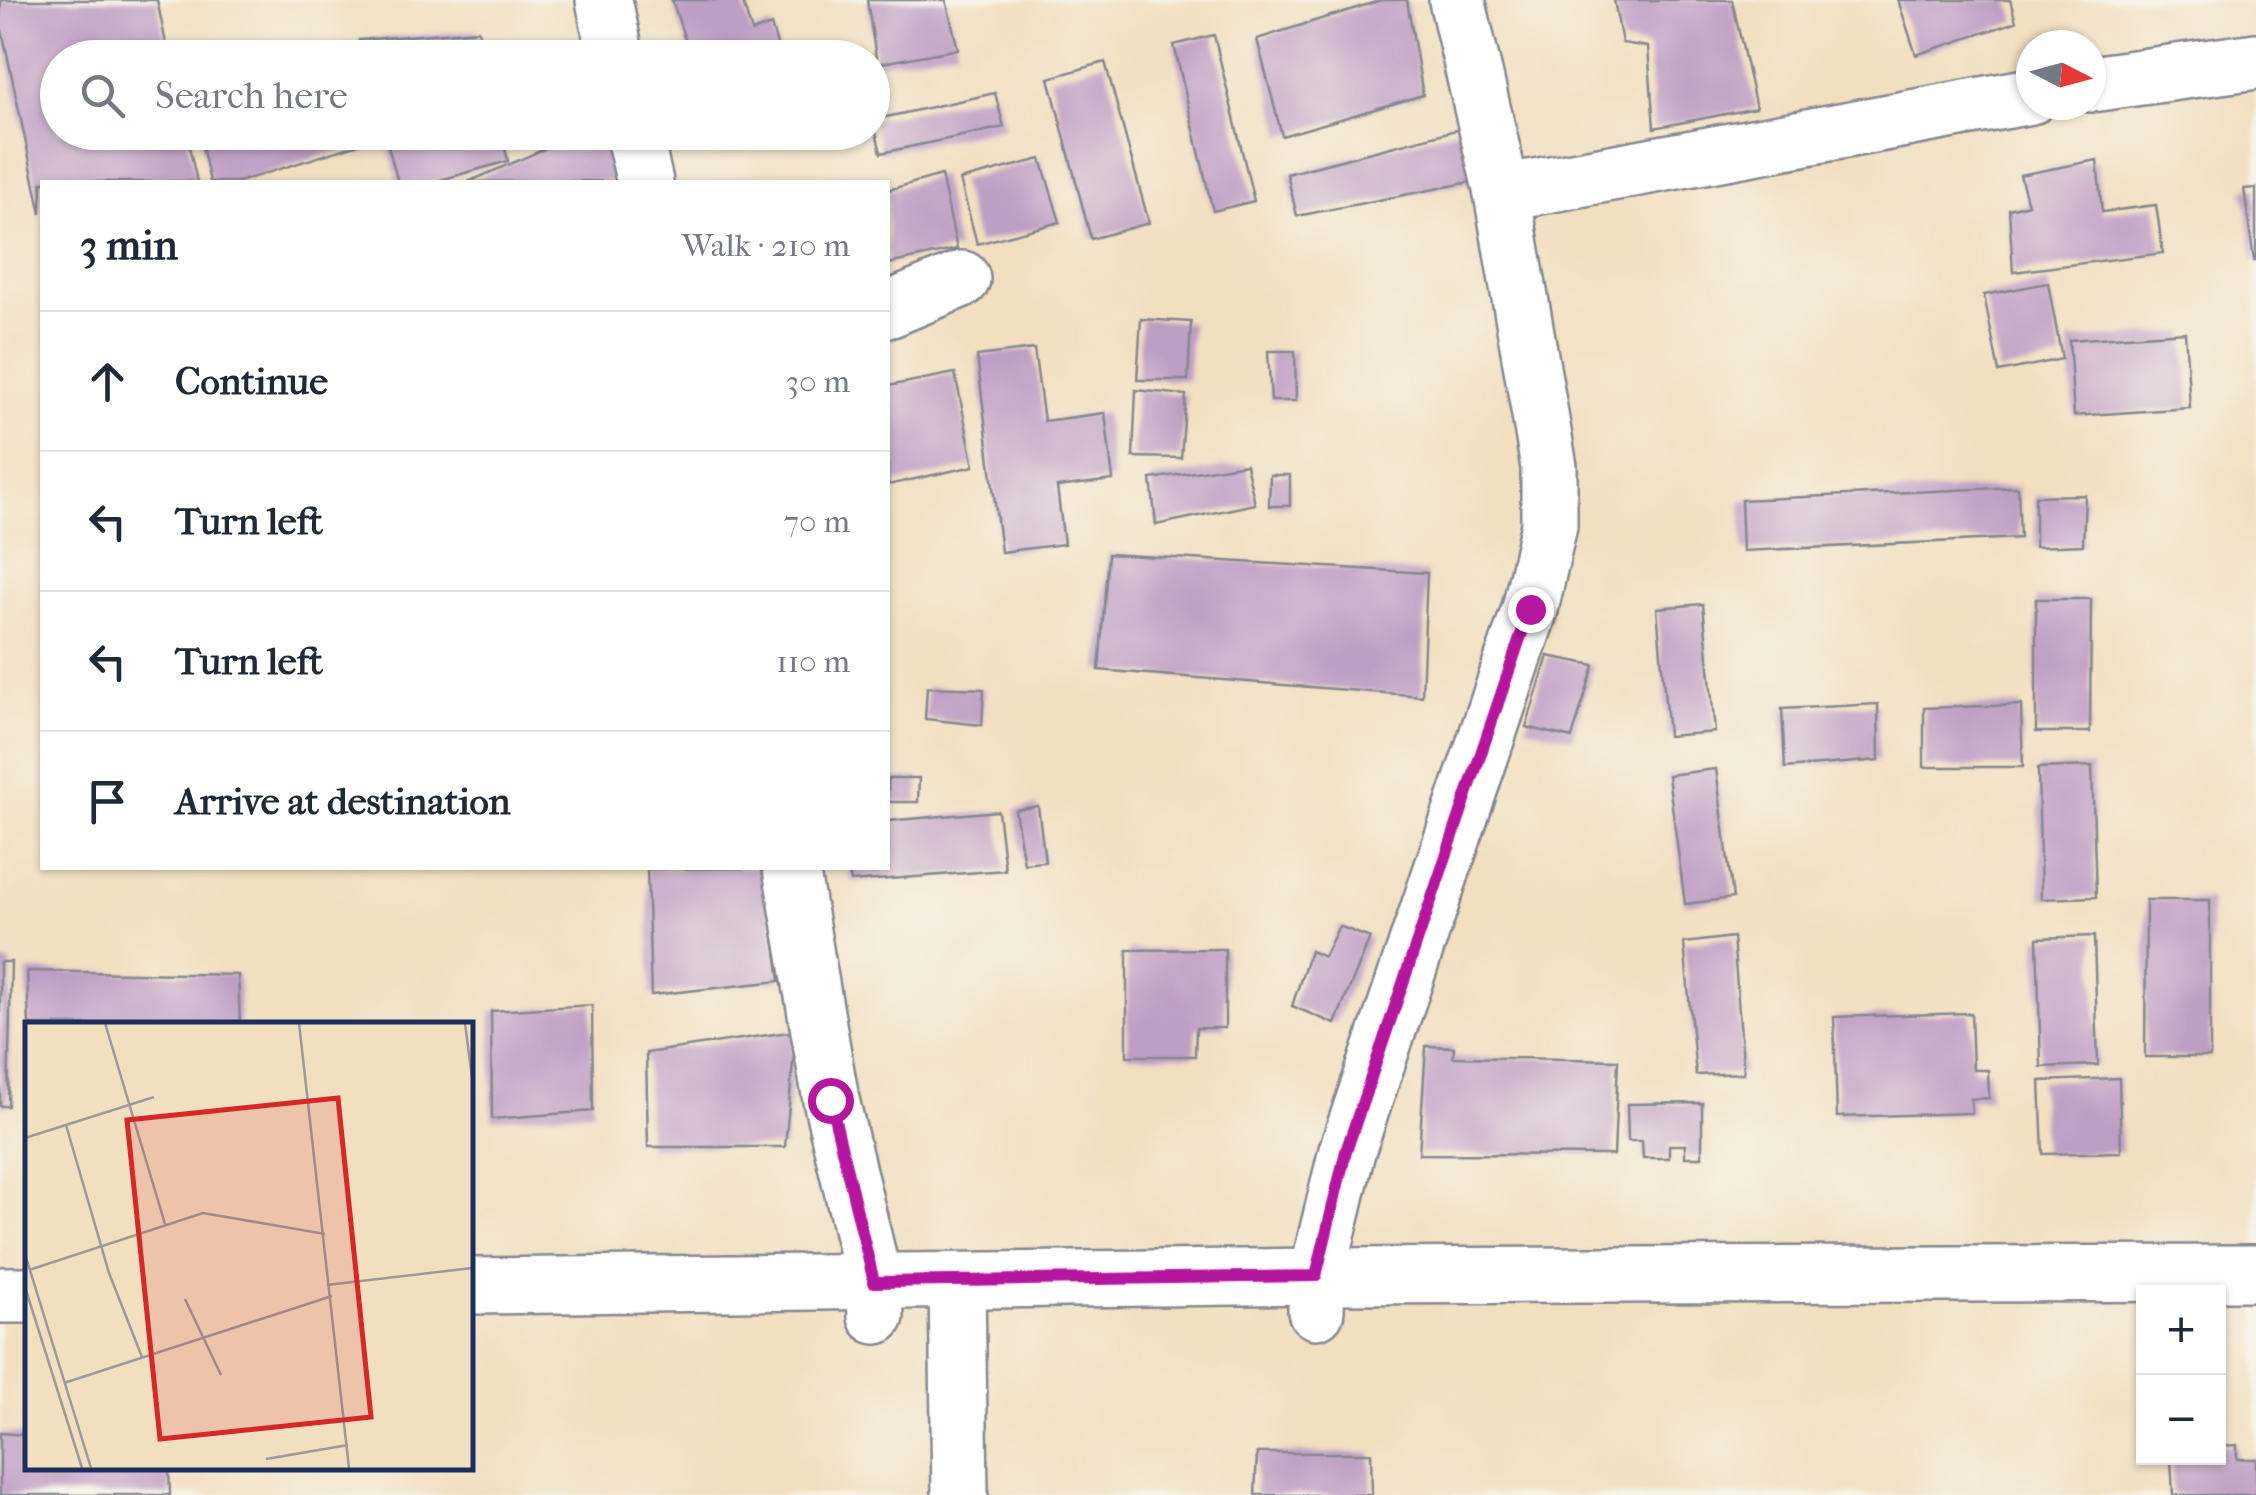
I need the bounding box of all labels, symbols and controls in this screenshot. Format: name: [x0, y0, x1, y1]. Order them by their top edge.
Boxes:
north arrow: [2016, 30, 2106, 120]
search box: [40, 40, 890, 150]
icon: search: [75, 68, 130, 123]
text: Search here: [155, 73, 348, 118]
text: 3 min: [80, 221, 178, 270]
text: Walk · 210 m: [682, 227, 850, 264]
icon: ahead: [80, 354, 135, 409]
text: Continue: [175, 359, 328, 404]
text: 30 m: [786, 363, 850, 400]
icon: left: [80, 494, 135, 549]
text: Turn left: [175, 499, 323, 544]
text: 70 m: [784, 503, 850, 540]
route end: [1508, 587, 1554, 633]
icon: left: [80, 634, 135, 689]
text: Turn left: [175, 639, 323, 684]
text: 110 m: [776, 643, 850, 680]
icon: arrive: [80, 774, 135, 829]
text: Arrive at destination: [175, 779, 511, 824]
inset map: [25, 1022, 472, 1470]
route start: [808, 1078, 854, 1124]
map controls: [2136, 1285, 2226, 1465]
button: +: [2136, 1285, 2226, 1375]
button: −: [2136, 1375, 2226, 1465]

